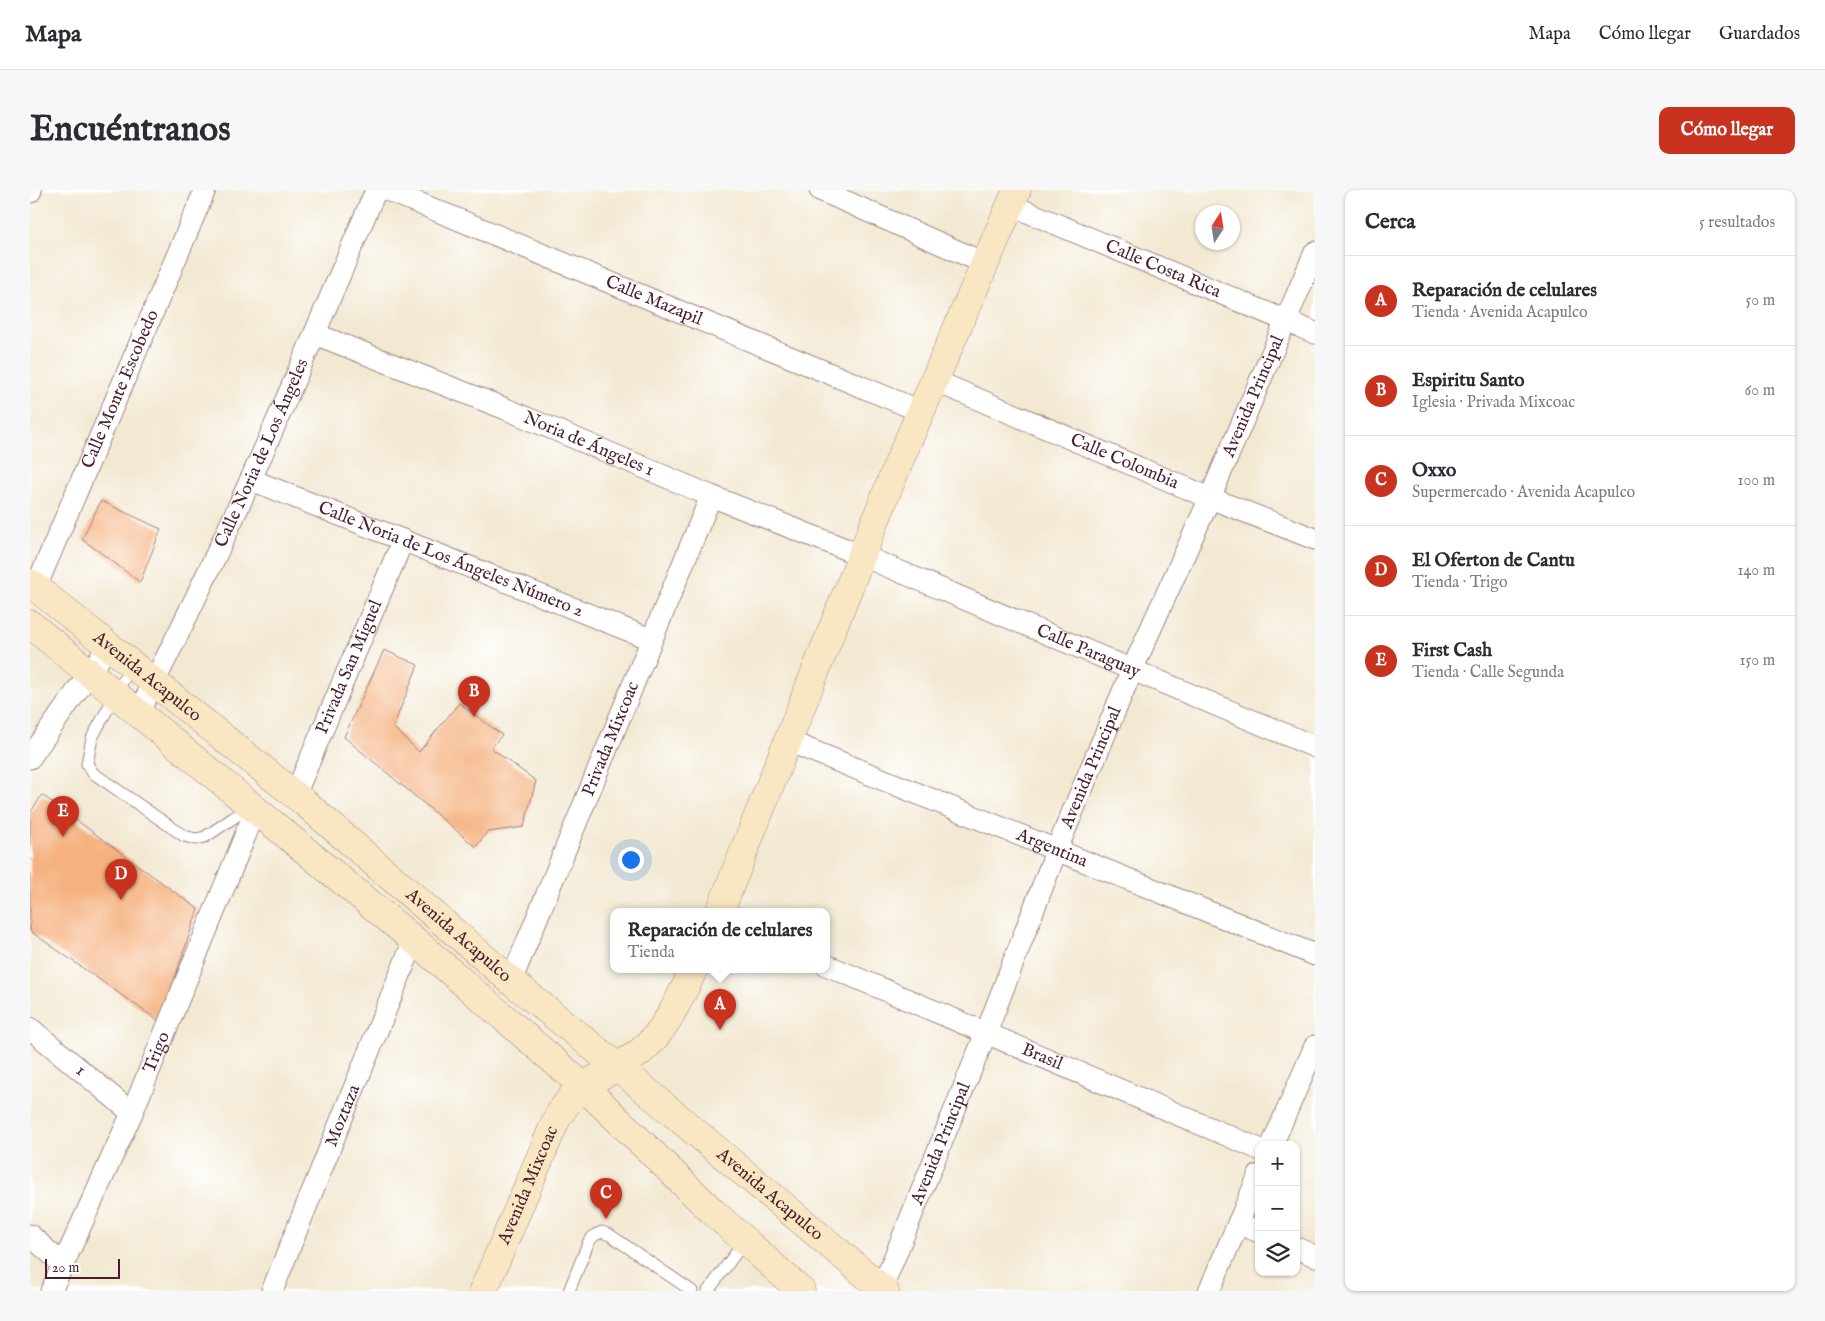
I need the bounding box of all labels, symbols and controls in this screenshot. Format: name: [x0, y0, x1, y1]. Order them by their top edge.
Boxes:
text: Mapa: [25, 19, 81, 50]
text: Mapa: [1528, 23, 1571, 46]
text: Cómo llegar: [1599, 23, 1691, 46]
text: Guardados: [1719, 23, 1800, 46]
button: Cómo llegar: [1659, 107, 1795, 154]
text: Encuéntranos: [30, 108, 230, 153]
north arrow: [1195, 205, 1240, 250]
text: Cerca: [1365, 209, 1415, 236]
text: 5 resultados: [1699, 213, 1775, 233]
street label: Calle Costa Rica: [1102, 235, 1225, 304]
street label: Calle Mazapil: [602, 270, 706, 331]
text: Reparación de celulares: [1412, 279, 1597, 303]
text: A: [1376, 291, 1386, 311]
text: 50 m: [1746, 291, 1775, 311]
text: Tienda · Avenida Acapulco: [1412, 303, 1588, 323]
street label: Calle Monte Escobedo: [76, 306, 164, 472]
street label: Avenida Principal: [1217, 332, 1289, 462]
street label: Calle Noria de Los Ángeles: [210, 355, 314, 551]
text: Espiritu Santo: [1412, 369, 1524, 393]
text: B: [1376, 381, 1386, 401]
text: 60 m: [1745, 381, 1775, 401]
text: Iglesia · Privada Mixcoac: [1412, 393, 1575, 413]
street label: Noria de Ángeles 1: [520, 406, 657, 482]
street label: Calle Colombia: [1067, 428, 1182, 495]
text: Oxxo: [1412, 459, 1456, 483]
text: C: [1375, 471, 1387, 491]
text: 100 m: [1738, 471, 1775, 491]
text: Supermercado · Avenida Acapulco: [1412, 483, 1635, 503]
street label: Calle Noria de Los Ángeles Número 2: [315, 496, 587, 623]
text: El Oferton de Cantu: [1412, 549, 1575, 573]
text: D: [1375, 561, 1387, 581]
text: 140 m: [1737, 561, 1775, 581]
text: Tienda · Trigo: [1412, 573, 1508, 593]
street label: Privada San Miguel: [311, 596, 388, 738]
street label: Calle Paraguay: [1033, 619, 1144, 683]
street label: Avenida Acapulco: [87, 626, 206, 727]
text: First Cash: [1412, 639, 1492, 663]
text: E: [1375, 651, 1387, 671]
text: 150 m: [1740, 651, 1775, 671]
text: Tienda · Calle Segunda: [1412, 663, 1564, 683]
pin: B: [458, 676, 490, 717]
street label: Privada Mixcoac: [577, 678, 645, 800]
street label: Avenida Principal: [1055, 703, 1127, 833]
pin: E: [47, 796, 79, 837]
street label: Argentina: [1012, 823, 1091, 873]
your location: [618, 847, 644, 873]
pin: D: [105, 859, 137, 900]
street label: Avenida Acapulco: [400, 883, 516, 988]
popup: [610, 908, 830, 973]
text: Reparación de celulares: [628, 919, 812, 943]
text: Tienda: [628, 943, 675, 963]
pin: A: [704, 989, 736, 1030]
street label: Trigo: [138, 1028, 176, 1076]
street label: Brasil: [1018, 1038, 1066, 1076]
street label: 1: [71, 1059, 91, 1081]
street label: Avenida Principal: [905, 1079, 976, 1209]
street label: Moztaza: [320, 1081, 366, 1150]
street label: Avenida Mixcoac: [492, 1122, 564, 1249]
map controls: [1255, 1141, 1300, 1276]
button: +: [1255, 1141, 1300, 1186]
street label: Avenida Acapulco: [711, 1142, 828, 1246]
pin: C: [590, 1178, 622, 1219]
button: −: [1255, 1186, 1300, 1231]
button: layers: [1255, 1231, 1300, 1276]
scale bar: [45, 1256, 120, 1279]
text: 20 m: [52, 1259, 79, 1277]

